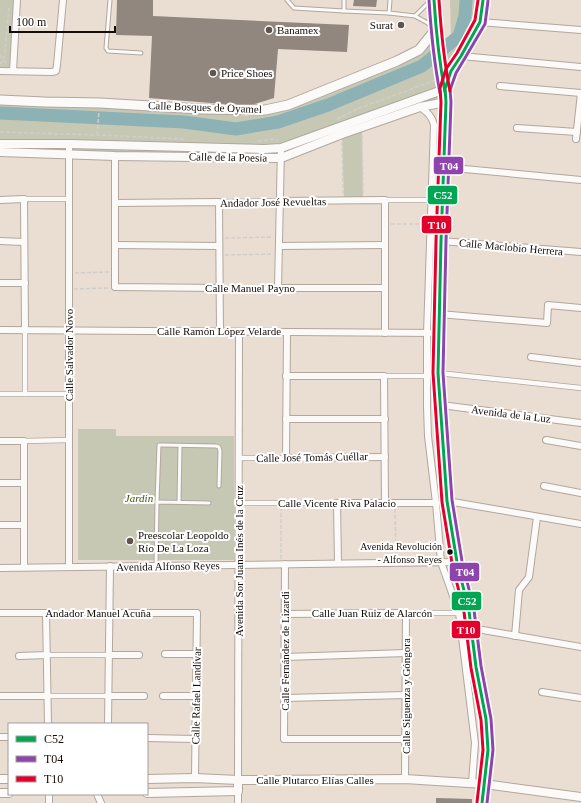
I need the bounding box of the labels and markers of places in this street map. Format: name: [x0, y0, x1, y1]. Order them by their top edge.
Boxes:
place label: Surat: [370, 19, 393, 31]
marker: Surat: [396, 20, 406, 30]
place label: Banamex: [277, 24, 319, 36]
marker: Banamex: [264, 25, 274, 35]
place label: Price Shoes: [221, 67, 273, 79]
marker: Price Shoes: [208, 68, 218, 78]
place label: Preescolar Leopoldo Río De La Loza: [138, 529, 229, 554]
marker: Preescolar Leopoldo Río De La Loza: [125, 536, 135, 546]
place label: Avenida Revolución - Alfonso Reyes: [360, 541, 442, 565]
marker: Avenida Revolución - Alfonso Reyes: [445, 547, 455, 557]

